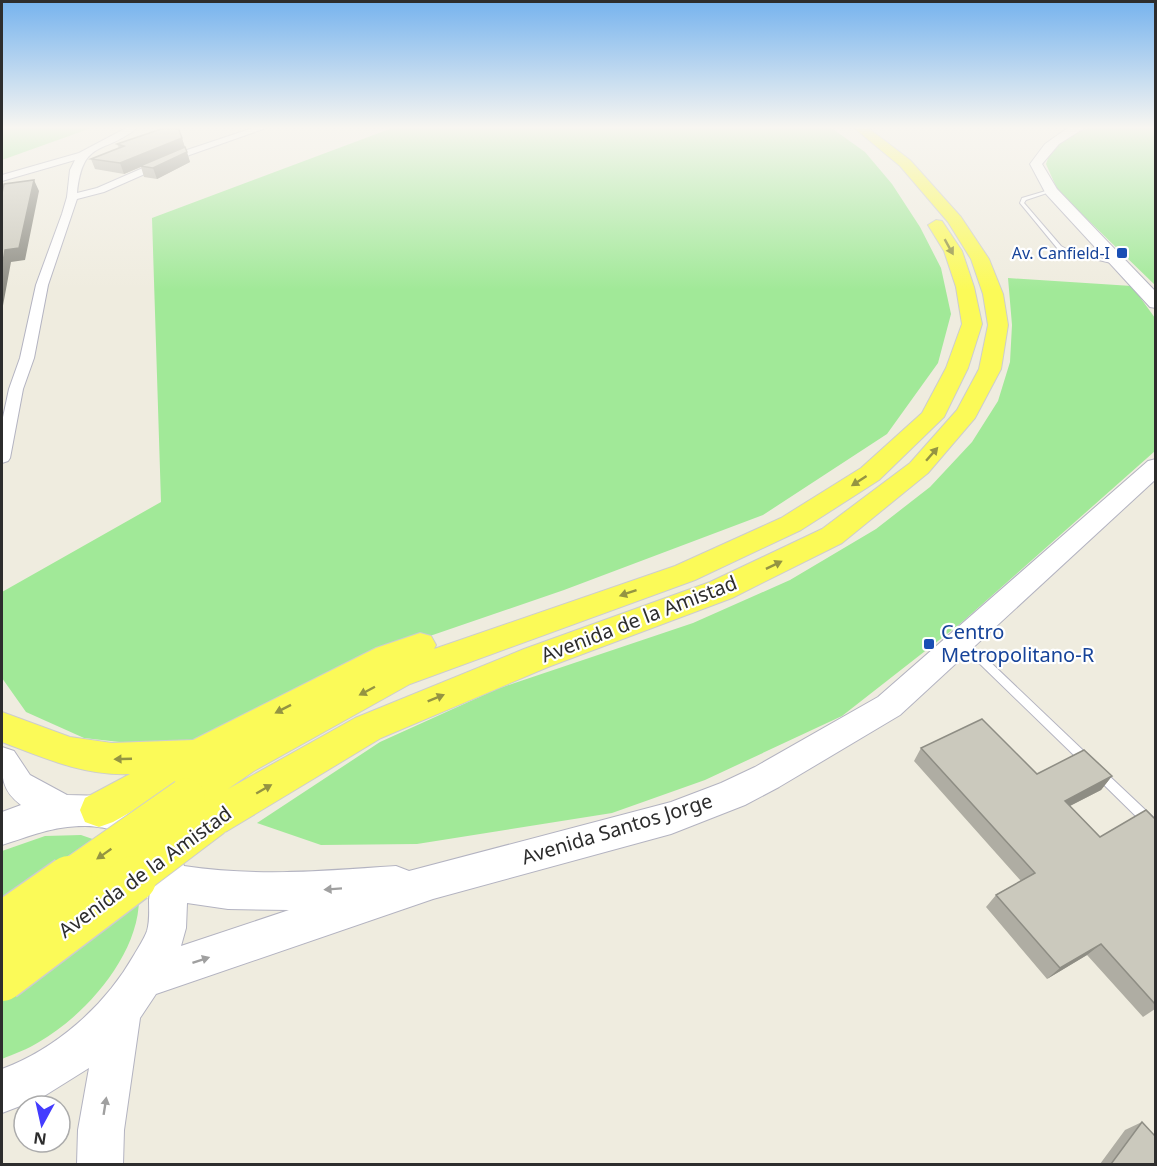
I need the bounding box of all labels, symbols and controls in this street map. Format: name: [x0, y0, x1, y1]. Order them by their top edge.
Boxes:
one-way arrow: [944, 239, 954, 256]
place label: Av. Canfield-I: [1012, 242, 1110, 264]
marker: Av. Canfield-I: [1115, 246, 1129, 260]
one-way arrow: [925, 447, 938, 462]
one-way arrow: [851, 475, 867, 486]
one-way arrow: [765, 560, 782, 569]
street label: Avenida de la Amistad: [537, 569, 741, 668]
one-way arrow: [619, 589, 637, 598]
place label: Centro Metropolitano-R: [941, 618, 1095, 668]
marker: Centro Metropolitano-R: [922, 637, 936, 651]
one-way arrow: [358, 686, 375, 696]
one-way arrow: [428, 693, 446, 703]
one-way arrow: [274, 704, 292, 714]
one-way arrow: [113, 754, 132, 763]
one-way arrow: [256, 783, 272, 794]
street label: Avenida Santos Jorge: [518, 787, 716, 870]
street label: Avenida de la Amistad: [53, 800, 237, 944]
one-way arrow: [96, 848, 112, 859]
one-way arrow: [324, 884, 343, 894]
one-way arrow: [192, 954, 210, 964]
north arrow: [12, 1094, 72, 1154]
one-way arrow: [100, 1097, 109, 1116]
text: N: [32, 1127, 48, 1151]

